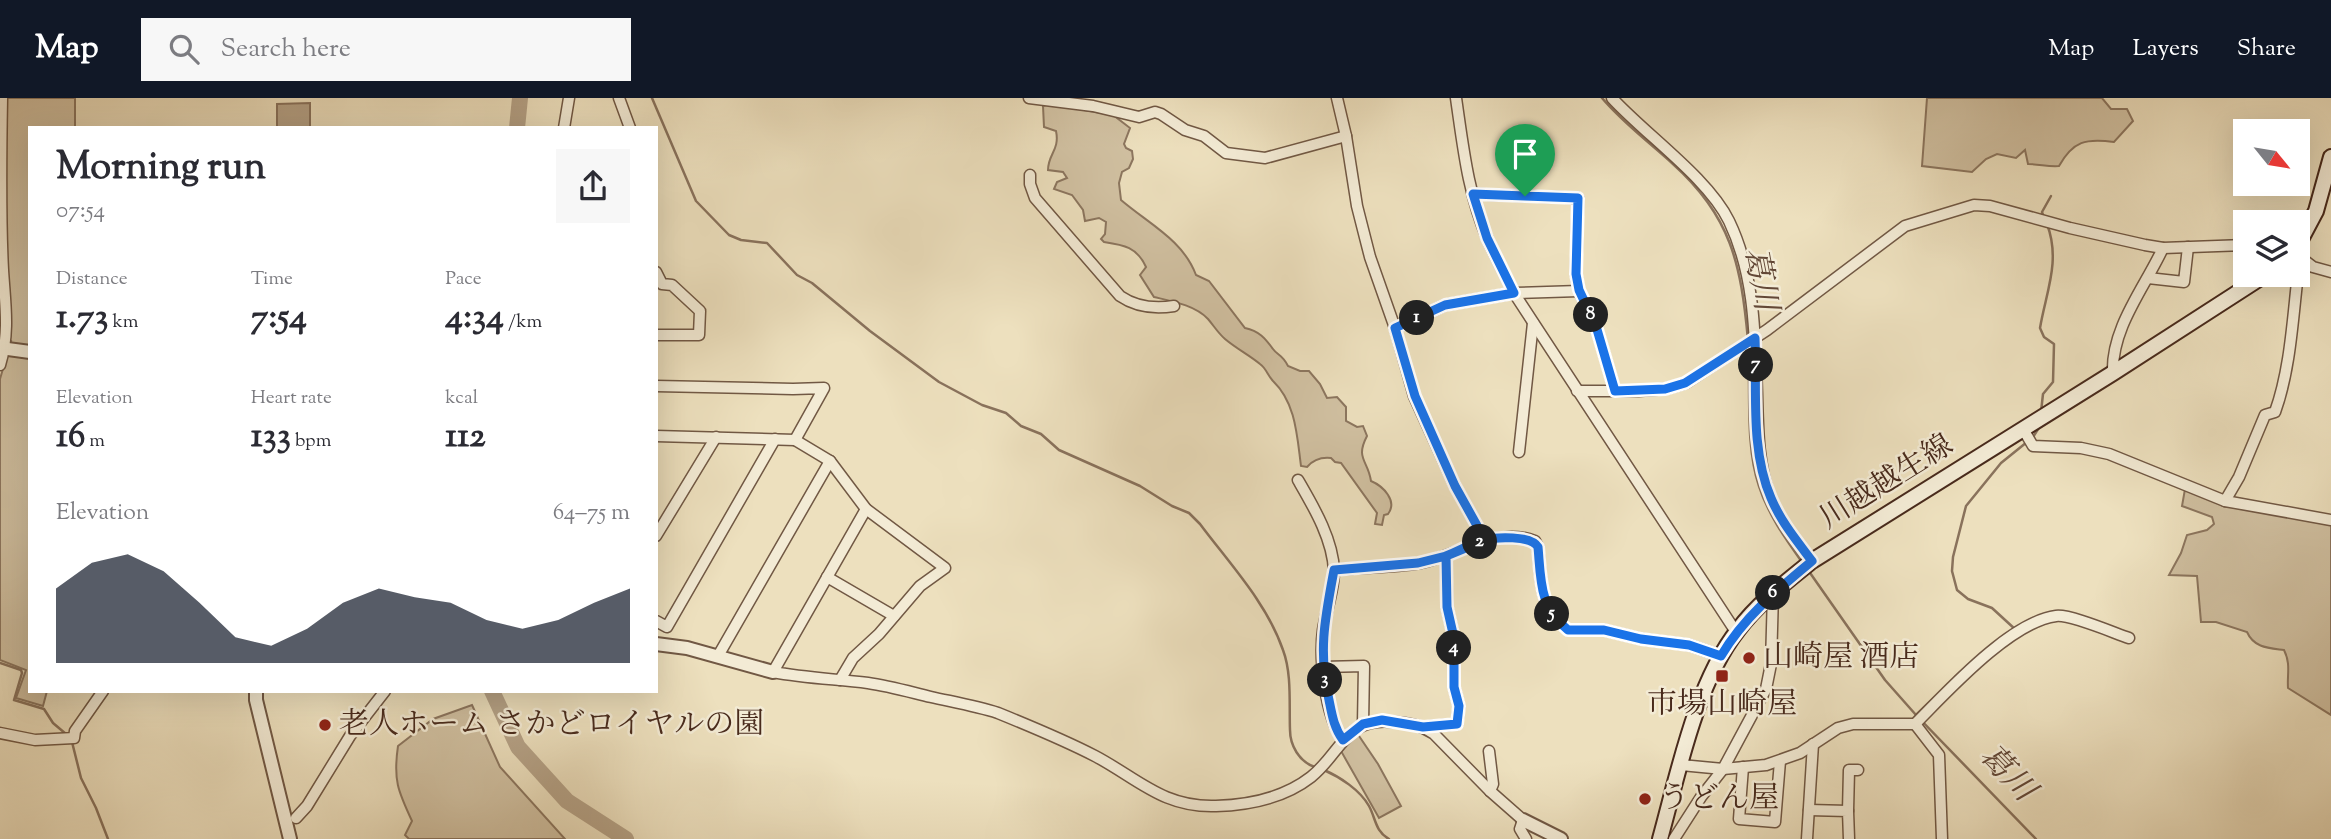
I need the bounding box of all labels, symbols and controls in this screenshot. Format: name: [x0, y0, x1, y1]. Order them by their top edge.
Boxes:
search box: [141, 18, 631, 81]
text: Map: [35, 25, 99, 73]
icon: search: [165, 30, 203, 68]
text: Search here: [221, 31, 351, 68]
text: Map: [2048, 32, 2094, 66]
text: Layers: [2132, 32, 2199, 66]
text: Share: [2237, 32, 2296, 66]
north arrow: [2233, 119, 2310, 196]
map controls: [2233, 119, 2310, 287]
pin: [1495, 124, 1555, 196]
icon: arrive: [1506, 135, 1544, 173]
text: Morning run: [56, 142, 266, 196]
button: share: [556, 149, 630, 223]
text: 07:54: [56, 195, 105, 228]
button: layers: [2233, 210, 2310, 287]
water label: 葛川: [1730, 243, 1788, 318]
text: Distance: [56, 266, 128, 293]
text: Time: [251, 266, 293, 293]
text: Pace: [445, 266, 482, 293]
text: 1.73: [56, 293, 108, 344]
text: 7:54: [251, 293, 307, 344]
text: 4:34: [445, 293, 504, 344]
pin: 8: [1574, 298, 1608, 332]
pin: 1: [1400, 300, 1434, 336]
text: 8: [1586, 301, 1595, 328]
text: 1: [1413, 304, 1420, 331]
text: km: [108, 309, 139, 336]
text: /km: [504, 309, 542, 336]
pin: 7: [1738, 348, 1774, 382]
text: 7: [1751, 351, 1760, 378]
text: Elevation: [56, 385, 133, 412]
text: Heart rate: [251, 385, 332, 412]
text: kcal: [445, 385, 478, 412]
text: 16: [56, 412, 85, 463]
text: 133: [251, 412, 291, 463]
text: 112: [445, 412, 486, 463]
street label: 川越越生線: [1812, 425, 1962, 541]
text: m: [85, 428, 105, 455]
text: bpm: [291, 428, 331, 455]
text: Elevation: [56, 497, 149, 530]
text: 64–75 m: [553, 497, 630, 530]
pin: 2: [1462, 524, 1498, 560]
text: 2: [1475, 528, 1484, 555]
pin: 6: [1756, 575, 1790, 610]
text: 6: [1768, 579, 1777, 606]
pin: 5: [1534, 596, 1570, 632]
text: 5: [1548, 600, 1555, 627]
pin: 4: [1436, 630, 1472, 666]
text: 4: [1449, 634, 1458, 661]
place label: 山崎屋 酒店: [1763, 637, 1919, 680]
marker: 山崎屋 酒店: [1741, 650, 1757, 666]
pin: 3: [1308, 662, 1342, 698]
text: 3: [1321, 666, 1328, 693]
marker: 市場山崎屋: [1714, 668, 1730, 684]
place label: 市場山崎屋: [1647, 684, 1797, 727]
place label: 老人ホーム さかどロイヤルの園: [339, 704, 764, 747]
marker: 老人ホーム さかどロイヤルの園: [317, 717, 333, 733]
water label: 葛川: [1967, 735, 2047, 815]
place label: うどん屋: [1659, 778, 1779, 821]
marker: うどん屋: [1637, 791, 1653, 807]

